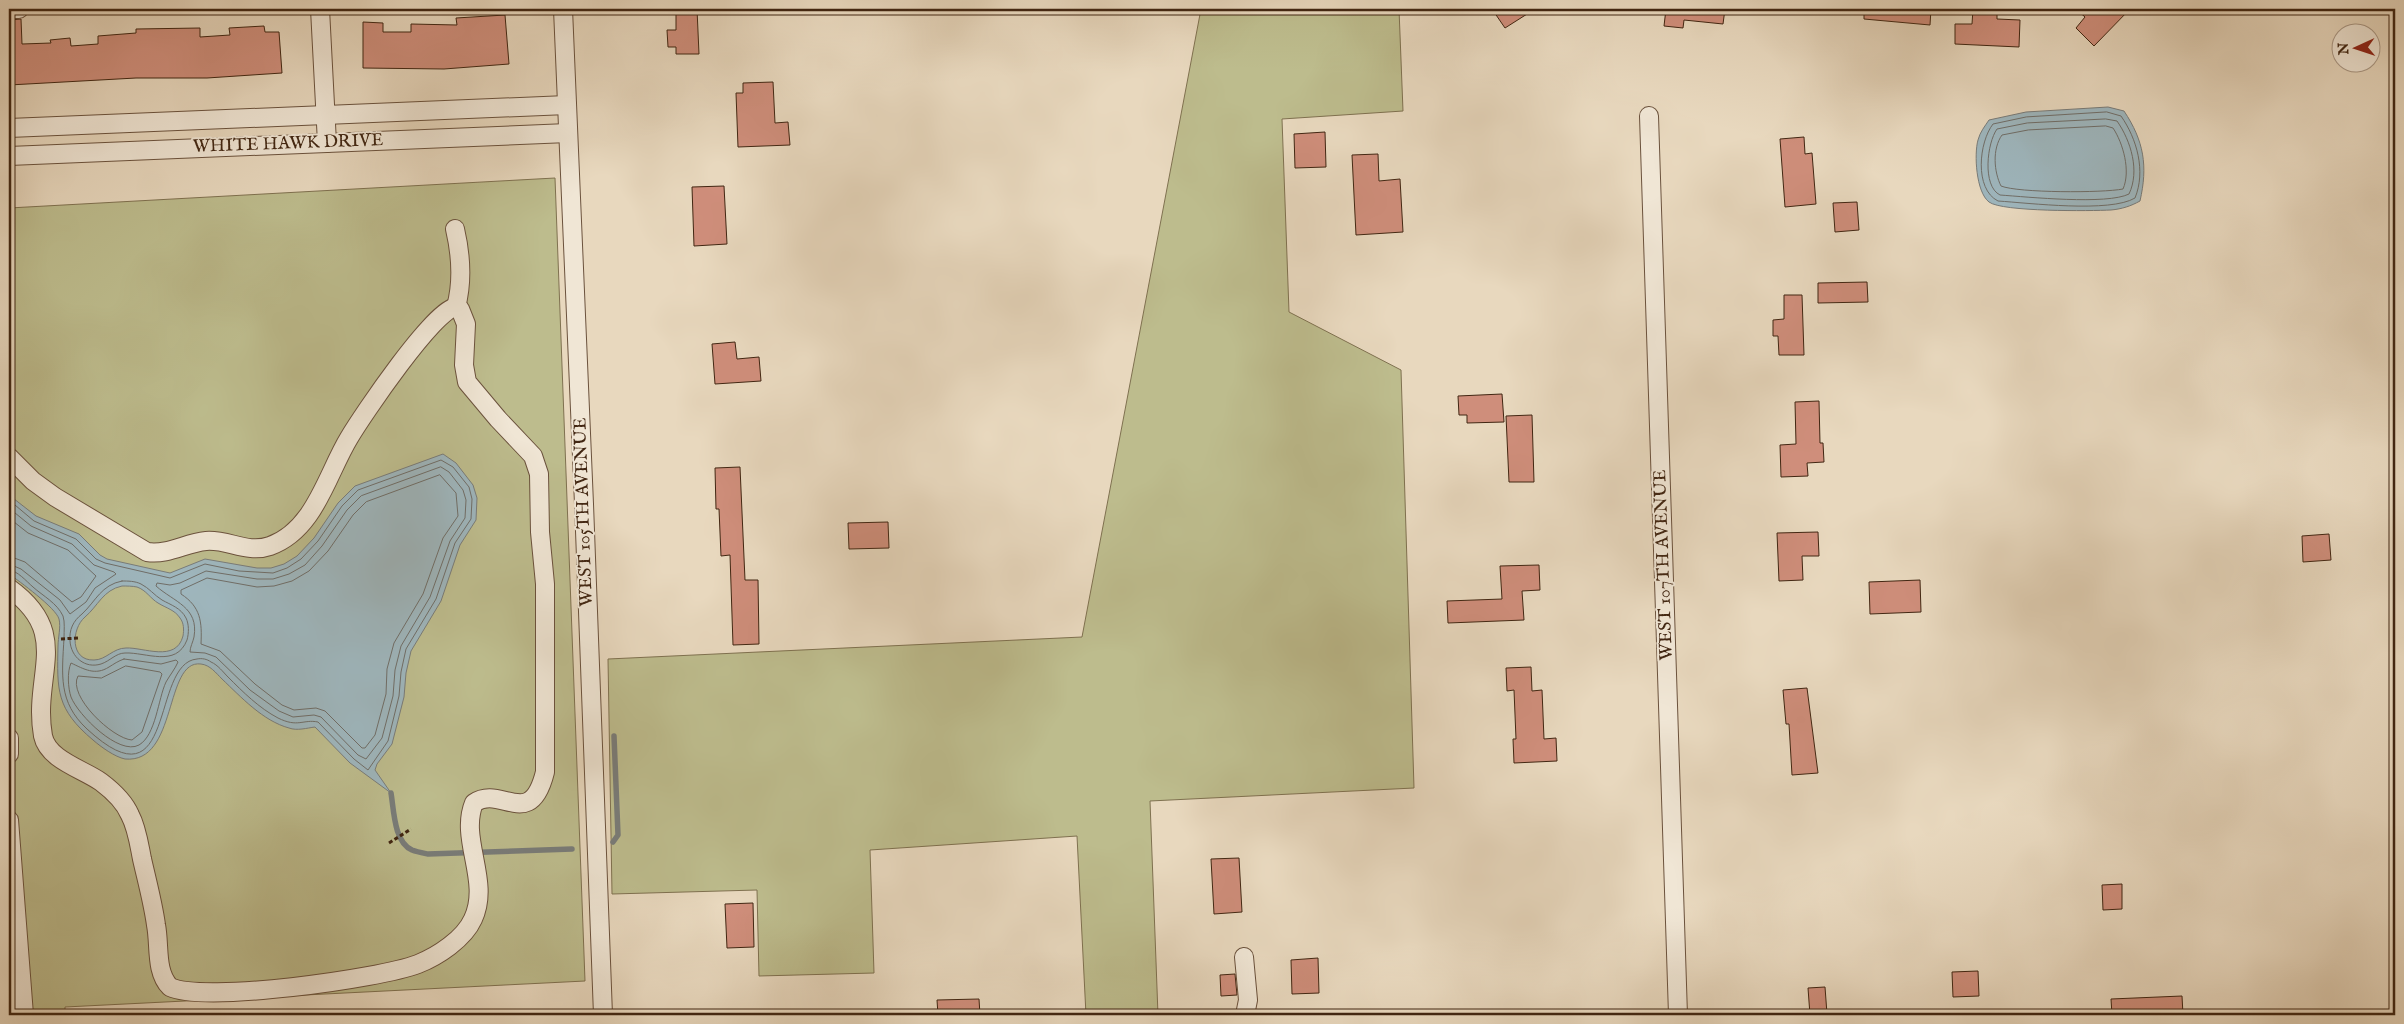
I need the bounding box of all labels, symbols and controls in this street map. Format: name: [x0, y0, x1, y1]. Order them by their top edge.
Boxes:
north arrow: [2332, 22, 2382, 72]
text: N: [2335, 42, 2353, 56]
street label: WHITE HAWK DRIVE: [192, 129, 384, 159]
street label: WEST 105TH AVENUE: [569, 417, 599, 607]
street label: WEST 107TH AVENUE: [1649, 469, 1679, 661]

